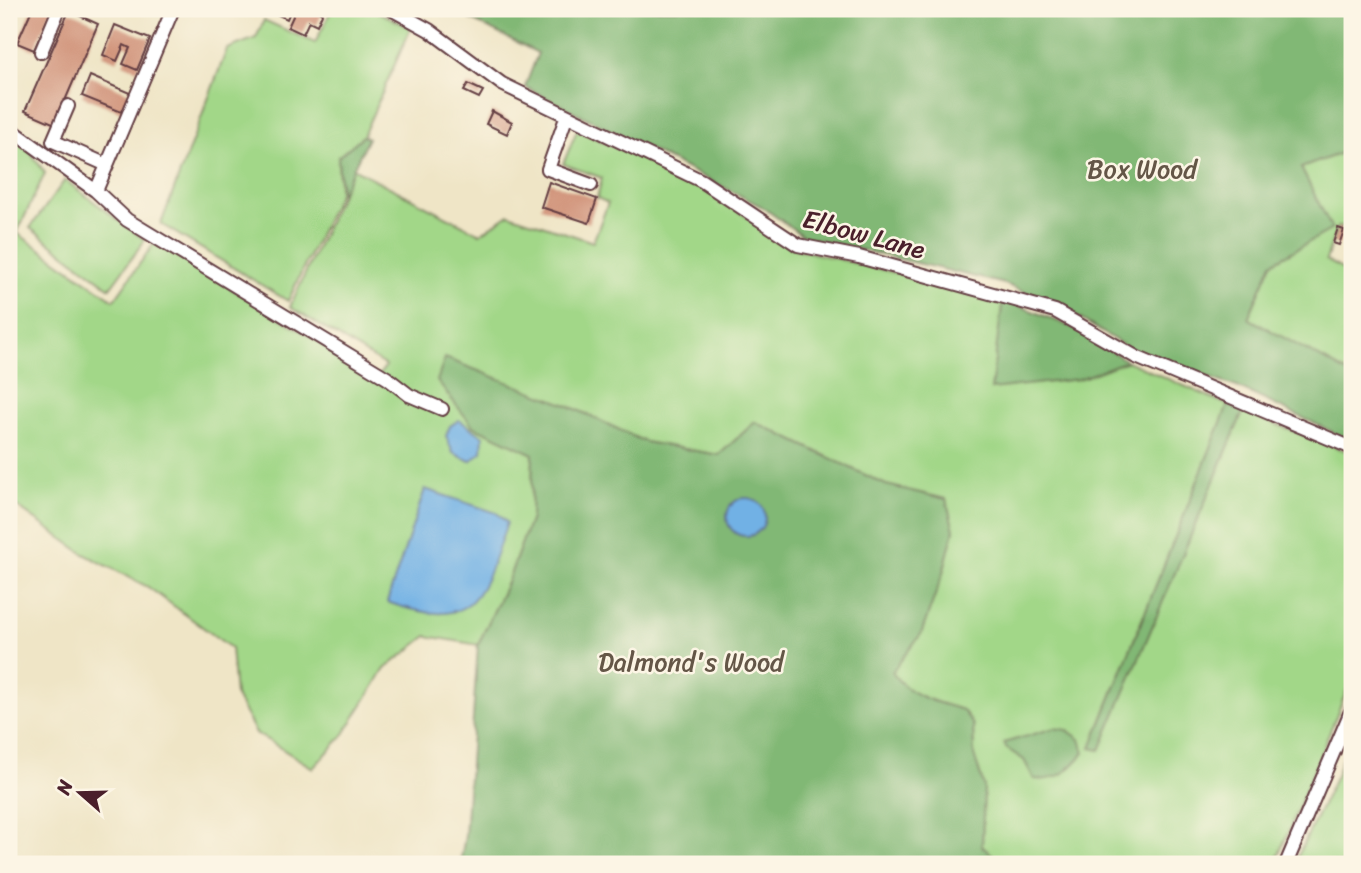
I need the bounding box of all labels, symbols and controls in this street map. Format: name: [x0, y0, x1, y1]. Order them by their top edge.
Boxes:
park label: Box Wood: [1087, 146, 1199, 192]
street label: Elbow Lane: [798, 196, 931, 273]
park label: Dalmond's Wood: [598, 639, 786, 685]
north arrow: [46, 758, 116, 828]
text: N: [46, 775, 83, 800]

